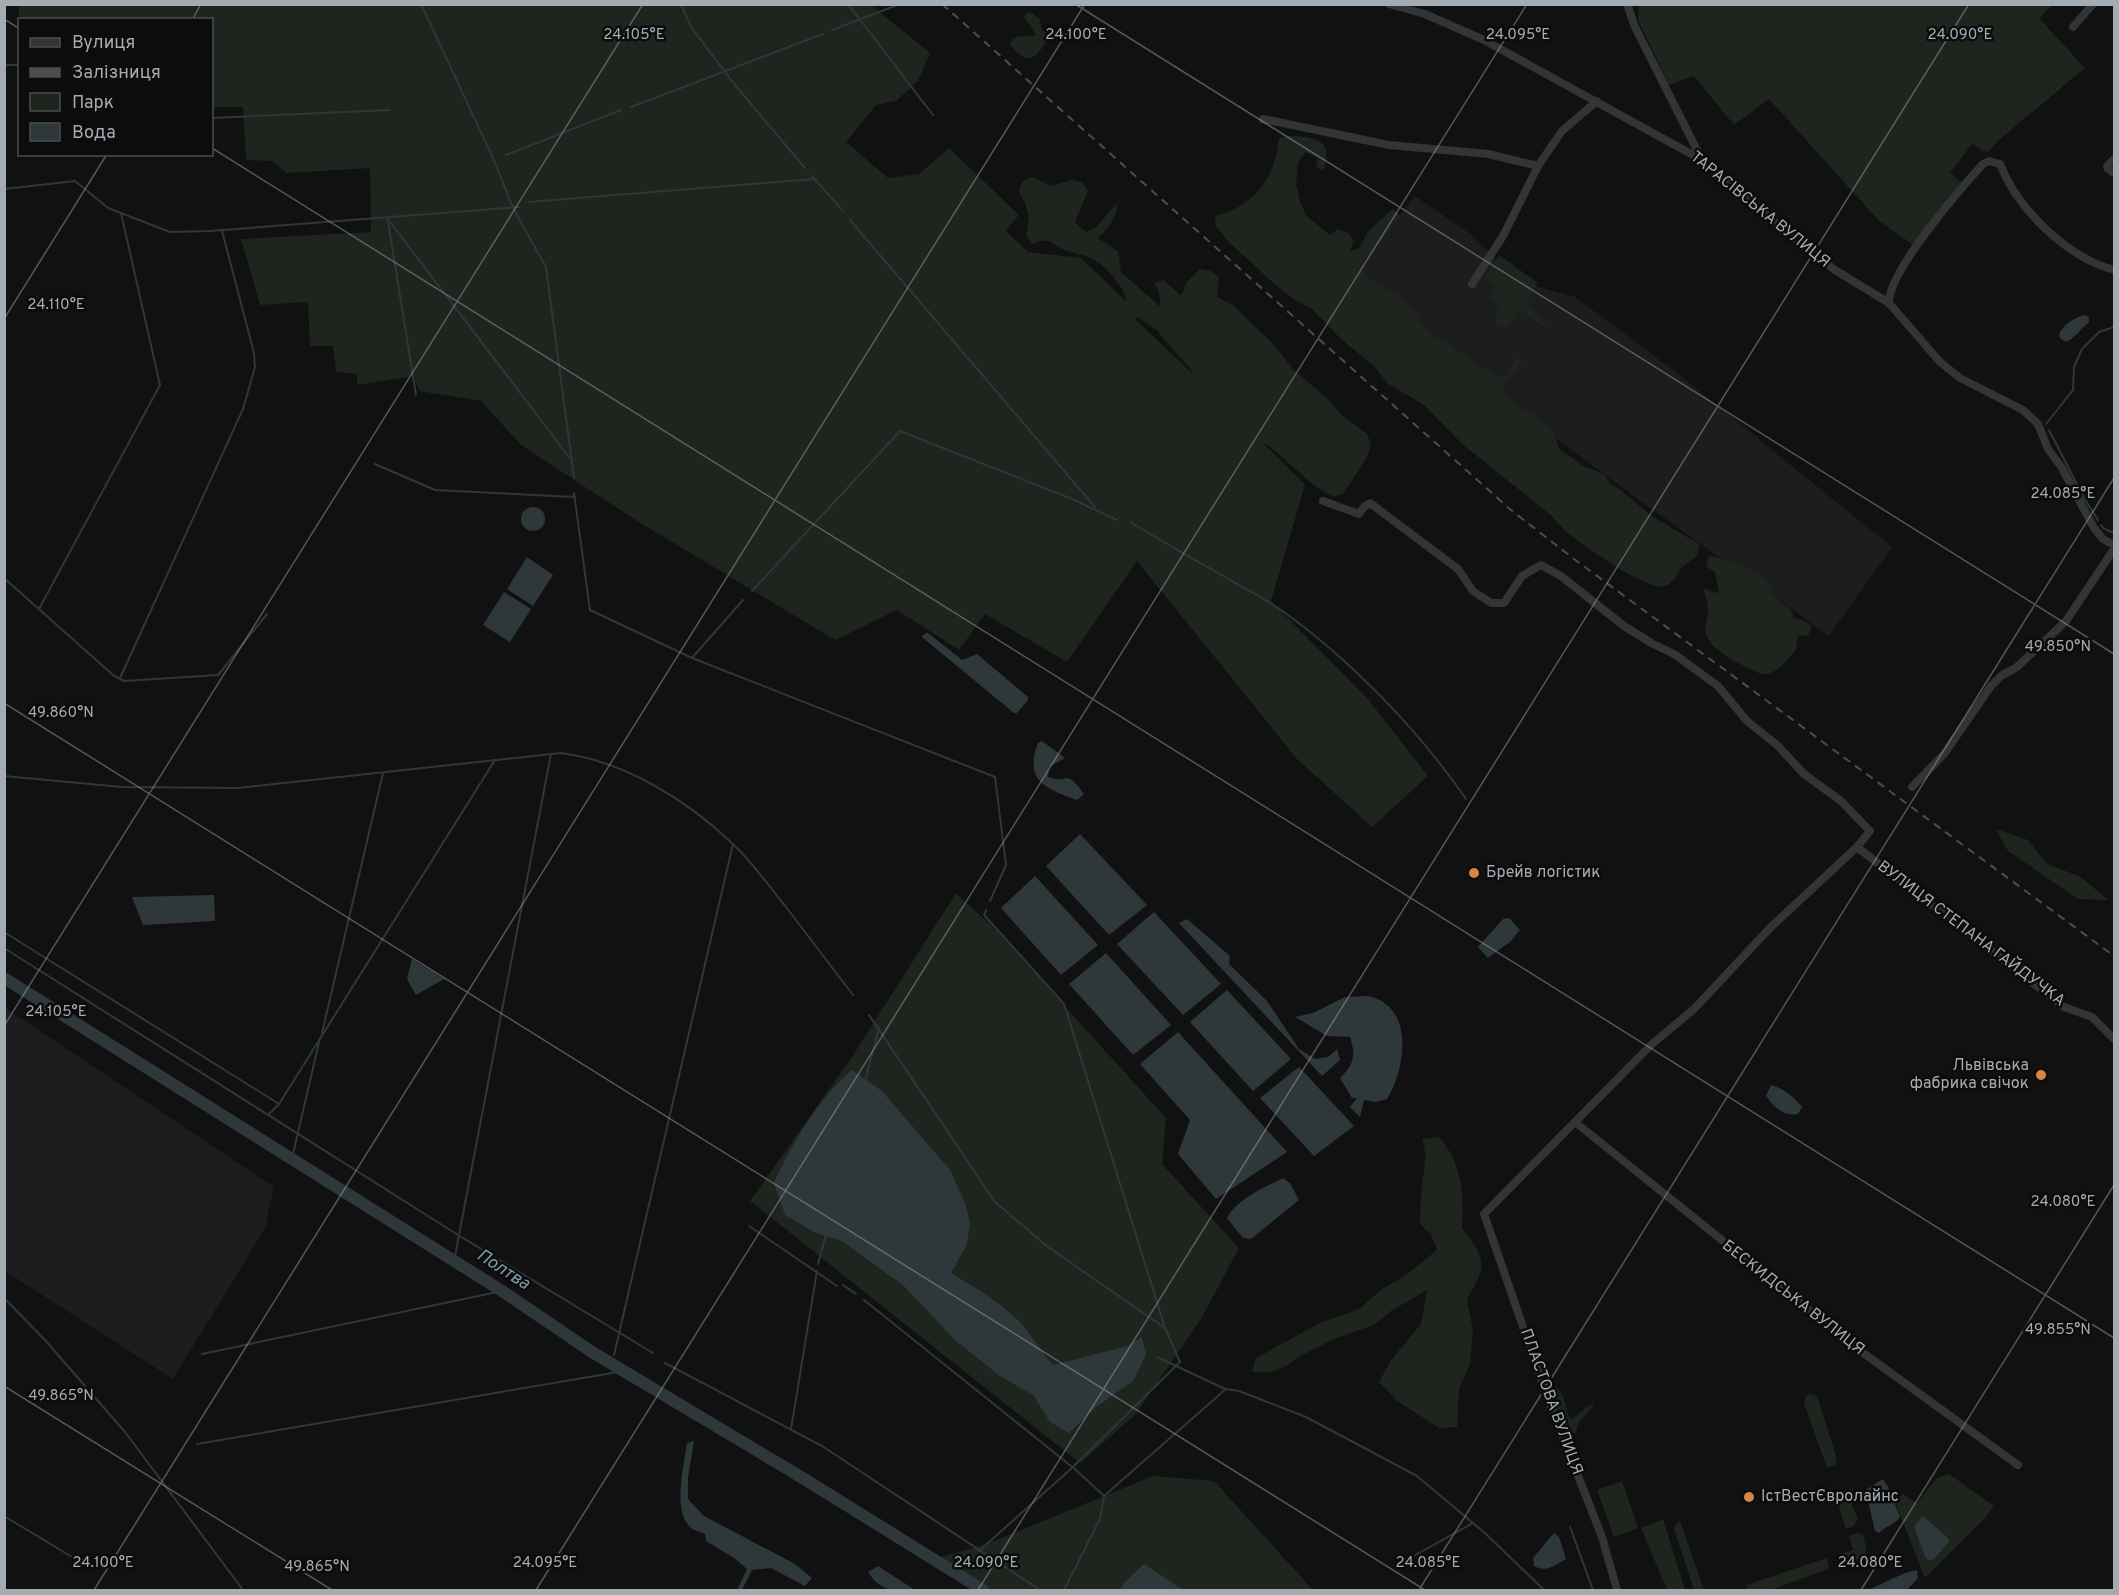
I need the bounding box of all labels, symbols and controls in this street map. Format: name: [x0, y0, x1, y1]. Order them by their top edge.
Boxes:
legend: [18, 18, 213, 156]
text: 24.105°E: [603, 26, 665, 45]
text: 24.100°E: [1045, 26, 1107, 45]
text: 24.095°E: [1486, 26, 1550, 45]
text: 24.090°E: [1928, 26, 1992, 45]
text: Вулиця: [72, 32, 135, 55]
text: Залізниця: [72, 62, 161, 85]
text: Парк: [72, 92, 114, 115]
text: Вода: [72, 122, 116, 145]
street label: ТАРАСІВСЬКА ВУЛИЦЯ: [1686, 147, 1834, 273]
text: 24.110°E: [27, 296, 85, 315]
text: 24.085°E: [2031, 485, 2095, 504]
text: 49.850°N: [2025, 638, 2091, 657]
text: 49.860°N: [28, 704, 94, 723]
street label: ВУЛИЦЯ СТЕПАНА ГАЙДУЧКА: [1873, 855, 2070, 1011]
place label: Брейв логістик: [1486, 863, 1600, 883]
marker: Брейв логістик: [1467, 866, 1481, 880]
text: 24.105°E: [25, 1003, 87, 1022]
place label: Львівська фабрика свічок: [1910, 1056, 2029, 1094]
marker: Львівська фабрика свічок: [2034, 1068, 2048, 1082]
text: 24.080°E: [2030, 1193, 2096, 1212]
street label: БЕСКИДСЬКА ВУЛИЦЯ: [1718, 1236, 1868, 1360]
water label: Полтва: [472, 1244, 535, 1296]
text: 49.855°N: [2025, 1321, 2091, 1340]
street label: ПЛАСТОВА ВУЛИЦЯ: [1515, 1326, 1587, 1478]
text: 49.865°N: [28, 1387, 94, 1406]
place label: ІстВестЄвролайнс: [1761, 1487, 1899, 1507]
marker: ІстВестЄвролайнс: [1742, 1490, 1756, 1504]
text: 24.100°E: [72, 1554, 134, 1573]
text: 24.095°E: [513, 1554, 577, 1573]
text: 24.090°E: [954, 1554, 1018, 1573]
text: 24.085°E: [1396, 1554, 1460, 1573]
text: 24.080°E: [1837, 1554, 1903, 1573]
text: 49.865°N: [284, 1558, 350, 1577]

